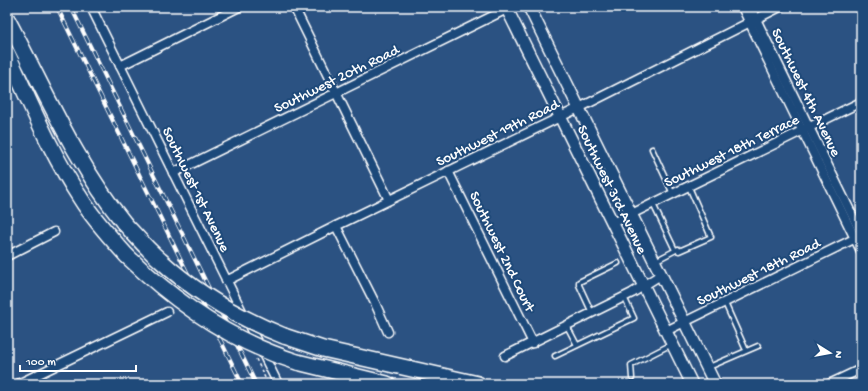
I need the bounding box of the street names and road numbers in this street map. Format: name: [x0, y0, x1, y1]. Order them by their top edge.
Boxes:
street label: Southwest 4th Avenue: [766, 26, 844, 160]
street label: Southwest 20th Road: [271, 41, 403, 118]
street label: Southwest 19th Road: [433, 96, 563, 171]
street label: Southwest 18th Terrace: [661, 111, 802, 192]
street label: Southwest 3rd Avenue: [572, 123, 650, 257]
street label: Southwest 1st Avenue: [157, 124, 233, 256]
street label: Southwest 2nd Court: [464, 189, 539, 317]
street label: Southwest 18th Road: [694, 235, 825, 311]

